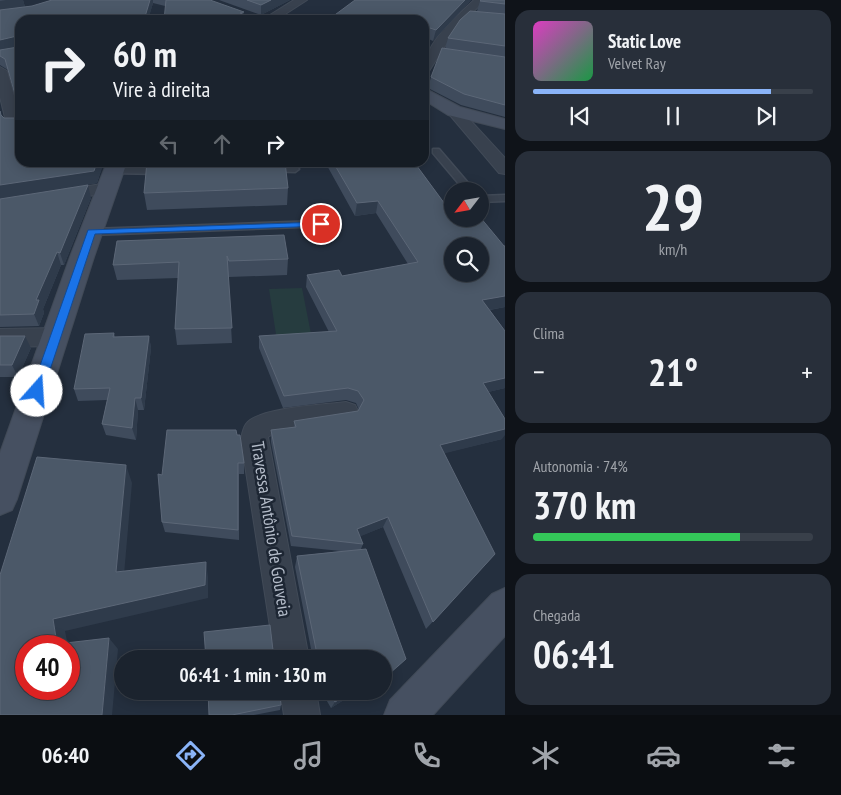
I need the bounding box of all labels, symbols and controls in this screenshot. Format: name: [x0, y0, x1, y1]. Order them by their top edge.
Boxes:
text: Static Love: [608, 29, 681, 53]
text: 60 m: [113, 31, 177, 77]
icon: right: [30, 35, 95, 100]
text: Velvet Ray: [608, 53, 666, 73]
text: Vire à direita: [113, 75, 210, 103]
icon: previous: [566, 102, 594, 130]
icon: pause: [659, 102, 687, 130]
icon: next: [752, 102, 780, 130]
icon: left: [155, 130, 183, 158]
icon: ahead: [208, 130, 236, 158]
icon: right: [261, 130, 289, 158]
text: 29: [642, 164, 704, 248]
north arrow: [444, 182, 489, 228]
map controls: [444, 182, 489, 282]
pin: [300, 203, 342, 245]
icon: arrive: [307, 210, 335, 238]
button: search: [444, 237, 489, 282]
text: km/h: [659, 239, 687, 259]
text: Clima: [533, 323, 564, 343]
text: 21°: [648, 347, 698, 396]
text: −: [533, 353, 545, 390]
text: +: [801, 353, 813, 390]
position arrow: [10, 364, 62, 416]
street label: Travessa Antônio de Gouveia: [246, 440, 297, 618]
text: Autonomia · 74%: [533, 456, 628, 476]
text: 370 km: [533, 480, 636, 529]
text: Chegada: [533, 605, 581, 625]
text: 06:41: [533, 629, 615, 678]
speed limit sign: 40: [15, 635, 80, 700]
text: 06:41 · 1 min · 130 m: [180, 663, 326, 687]
icon: directions: [173, 738, 208, 773]
icon: music: [291, 738, 326, 773]
icon: phone: [409, 738, 444, 773]
icon: climate: [528, 738, 563, 773]
icon: car: [646, 738, 681, 773]
icon: filters: [764, 738, 799, 773]
text: 06:40: [42, 741, 89, 769]

